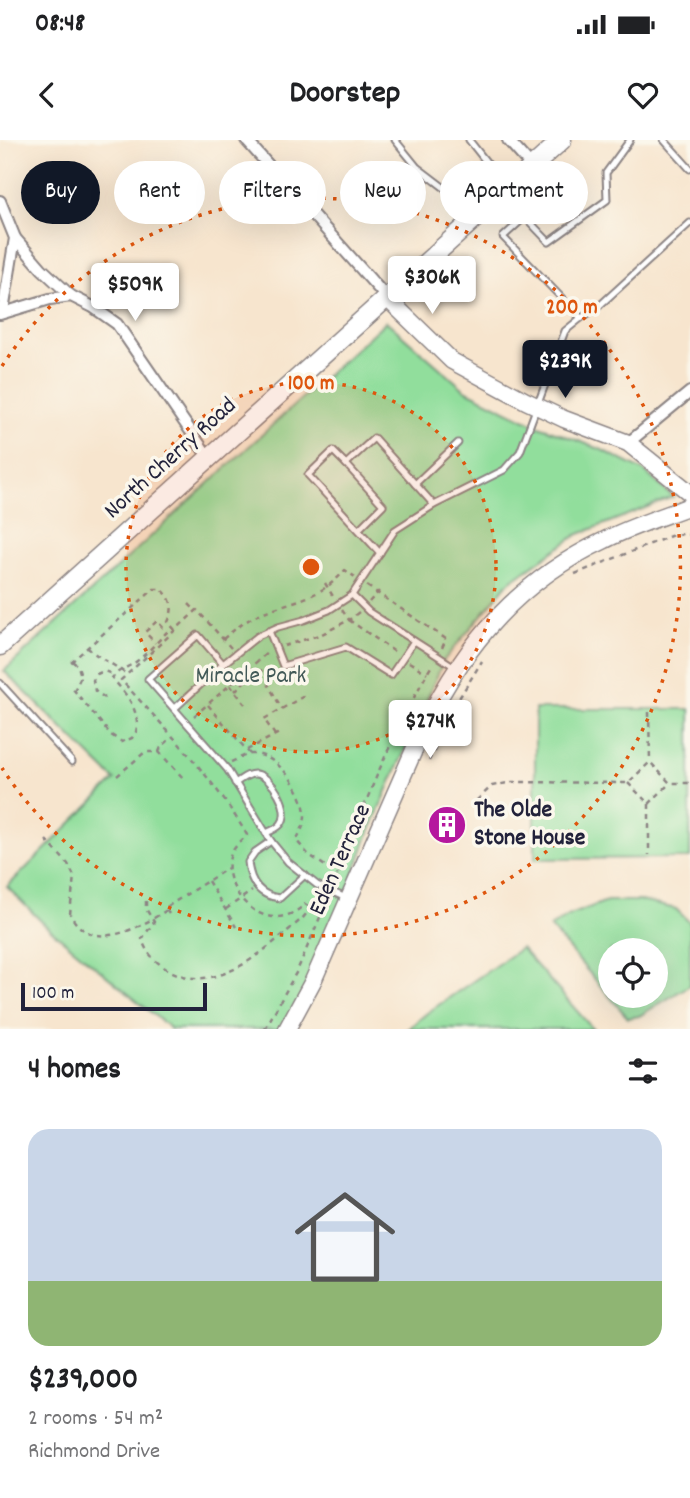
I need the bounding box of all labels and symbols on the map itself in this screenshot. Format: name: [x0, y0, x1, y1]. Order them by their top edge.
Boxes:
pin: $306K: [383, 256, 481, 316]
pin: $509K: [86, 264, 184, 323]
text: 200 m: [546, 294, 598, 324]
pin: $239K: [516, 341, 614, 400]
text: 100 m: [288, 370, 334, 400]
street label: North Cherry Road: [97, 390, 245, 528]
centre of rings: [299, 555, 323, 579]
park label: Miracle Park: [196, 660, 306, 694]
pin: $274K: [381, 700, 479, 760]
place label: The Olde Stone House: [474, 794, 586, 856]
street label: Eden Terrace: [301, 799, 381, 921]
building icon: The Olde Stone House: [426, 804, 468, 846]
scale bar: [21, 980, 206, 1012]

